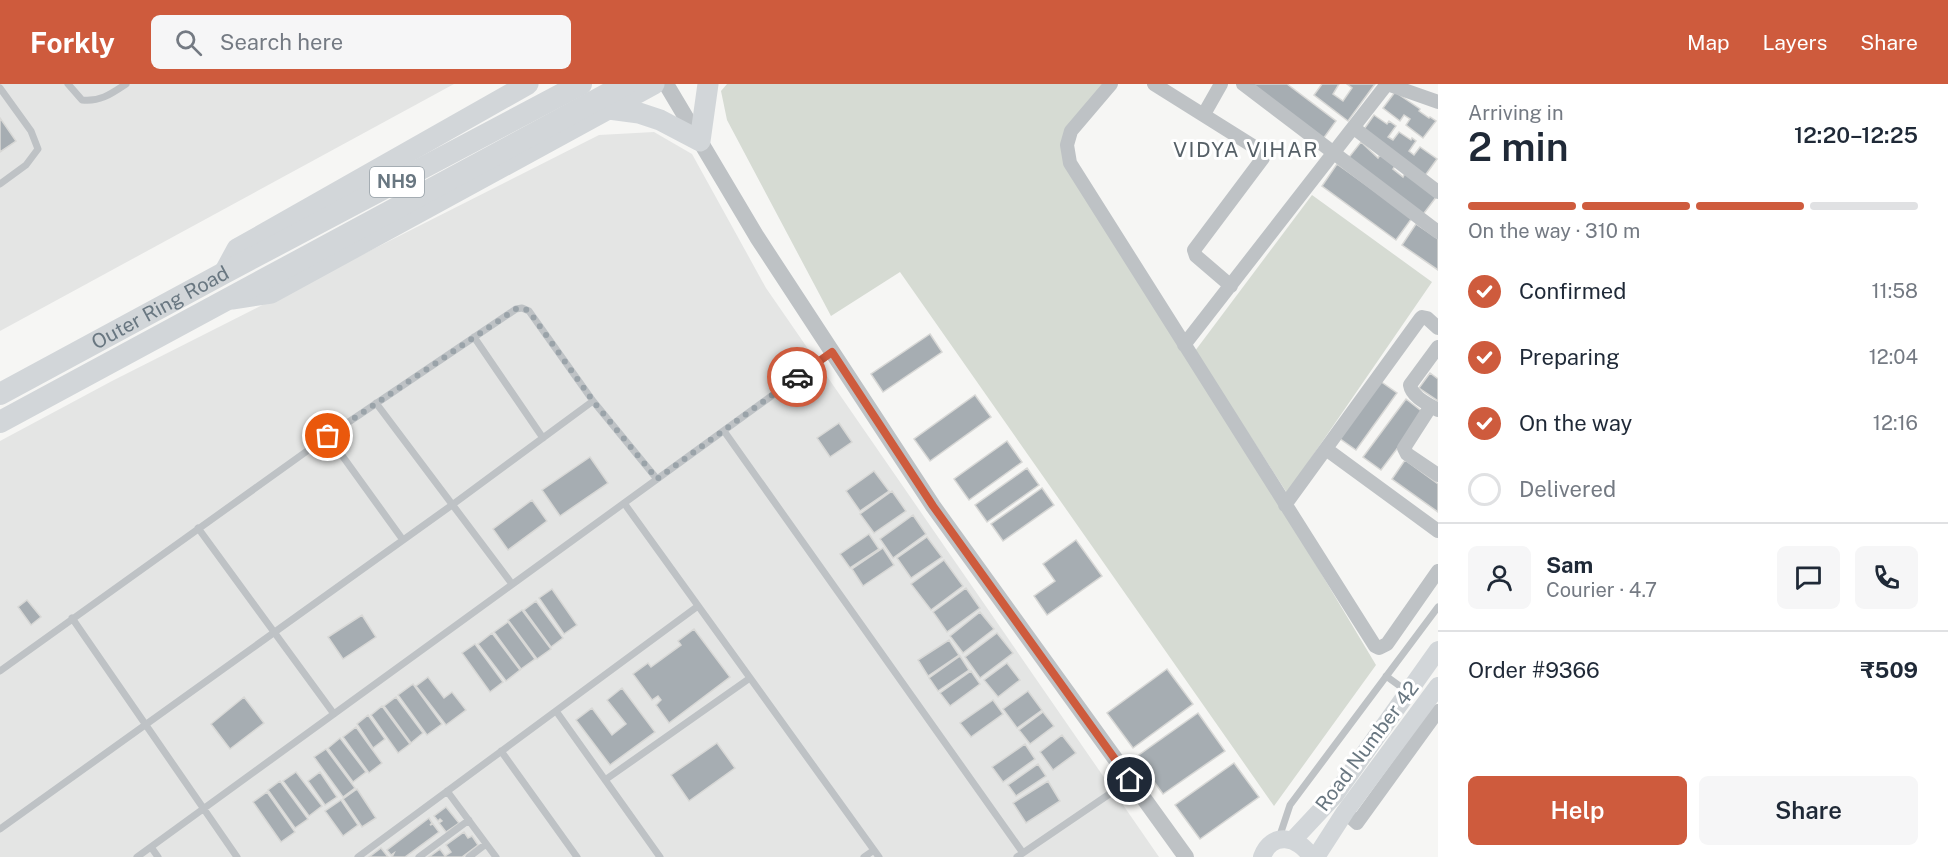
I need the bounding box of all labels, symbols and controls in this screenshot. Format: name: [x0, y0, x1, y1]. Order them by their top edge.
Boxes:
search box: [151, 15, 571, 69]
text: Forkly: [30, 26, 115, 59]
icon: search: [172, 26, 205, 59]
text: Search here: [220, 29, 343, 55]
text: Map: [1687, 30, 1730, 55]
text: Layers: [1763, 30, 1827, 55]
text: Share: [1860, 30, 1918, 55]
text: Arriving in: [1468, 101, 1563, 125]
text: 12:20–12:25: [1794, 122, 1918, 148]
text: 2 min: [1468, 124, 1569, 170]
district label: VIDYA VIHAR: [1173, 137, 1319, 162]
road number: NH9: [370, 167, 424, 197]
text: On the way · 310 m: [1468, 219, 1640, 243]
street label: Outer Ring Road: [87, 261, 233, 354]
icon: check: [1468, 275, 1501, 308]
text: Confirmed: [1519, 278, 1626, 304]
text: 11:58: [1871, 279, 1918, 303]
icon: check: [1468, 341, 1501, 374]
text: Preparing: [1519, 344, 1620, 370]
text: 12:04: [1869, 345, 1918, 369]
courier: [767, 347, 827, 407]
icon: car: [781, 361, 814, 394]
icon: check: [1468, 407, 1501, 440]
pin: [302, 410, 353, 461]
text: On the way: [1519, 410, 1632, 436]
text: 12:16: [1873, 411, 1918, 435]
icon: bag: [311, 419, 344, 452]
text: Delivered: [1519, 476, 1616, 502]
button: person: [1468, 546, 1531, 609]
button: chat: [1777, 546, 1840, 609]
button: phone: [1855, 546, 1918, 609]
text: Sam: [1546, 552, 1593, 578]
text: Courier · 4.7: [1546, 578, 1657, 602]
text: Order #9366: [1468, 657, 1600, 683]
text: ₹509: [1860, 657, 1918, 683]
street label: Road Number 42: [1310, 676, 1424, 816]
pin: [1104, 754, 1155, 805]
icon: home: [1113, 763, 1146, 796]
button: Help: [1468, 776, 1687, 845]
button: Share: [1699, 776, 1918, 845]

